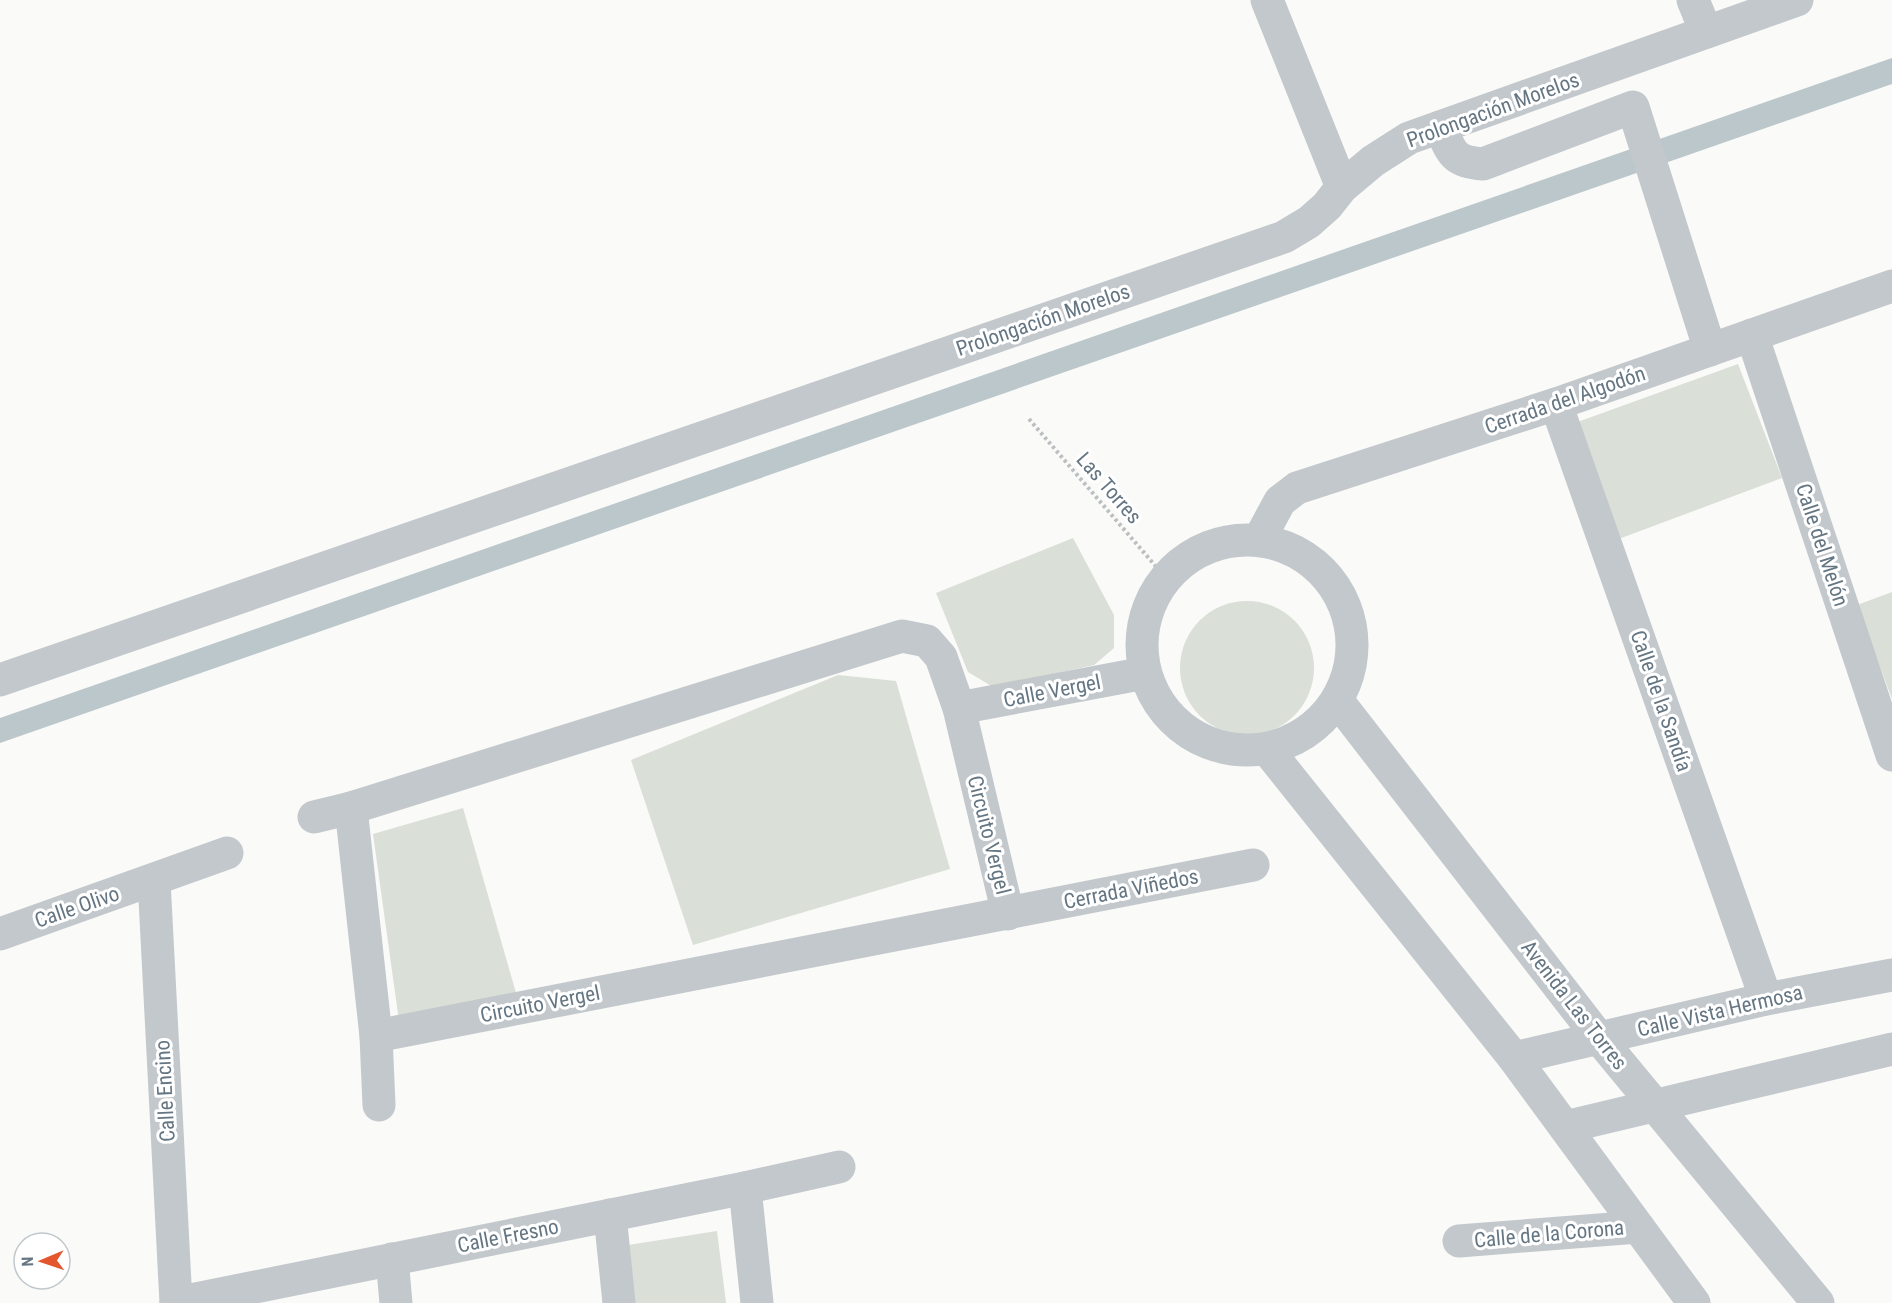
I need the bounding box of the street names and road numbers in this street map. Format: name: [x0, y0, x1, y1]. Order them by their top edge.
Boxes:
street label: Prolongación Morelos: [1403, 68, 1583, 152]
street label: Prolongación Morelos: [953, 279, 1133, 361]
street label: Cerrada del Algodón: [1481, 361, 1649, 439]
street label: Las Torres: [1072, 447, 1146, 529]
street label: Calle del Melón: [1791, 481, 1853, 609]
street label: Calle de la Sandía: [1626, 627, 1696, 775]
street label: Calle Vergel: [1001, 670, 1103, 712]
street label: Circuito Vergel: [963, 773, 1015, 897]
street label: Cerrada Viñedos: [1062, 864, 1200, 914]
street label: Calle Olivo: [32, 881, 122, 933]
street label: Avenida Las Torres: [1516, 936, 1632, 1074]
street label: Calle Vista Hermosa: [1635, 980, 1805, 1042]
street label: Circuito Vergel: [478, 981, 602, 1027]
street label: Calle Encino: [150, 1039, 180, 1143]
street label: Calle Fresno: [455, 1214, 561, 1258]
street label: Calle de la Corona: [1473, 1215, 1625, 1253]

